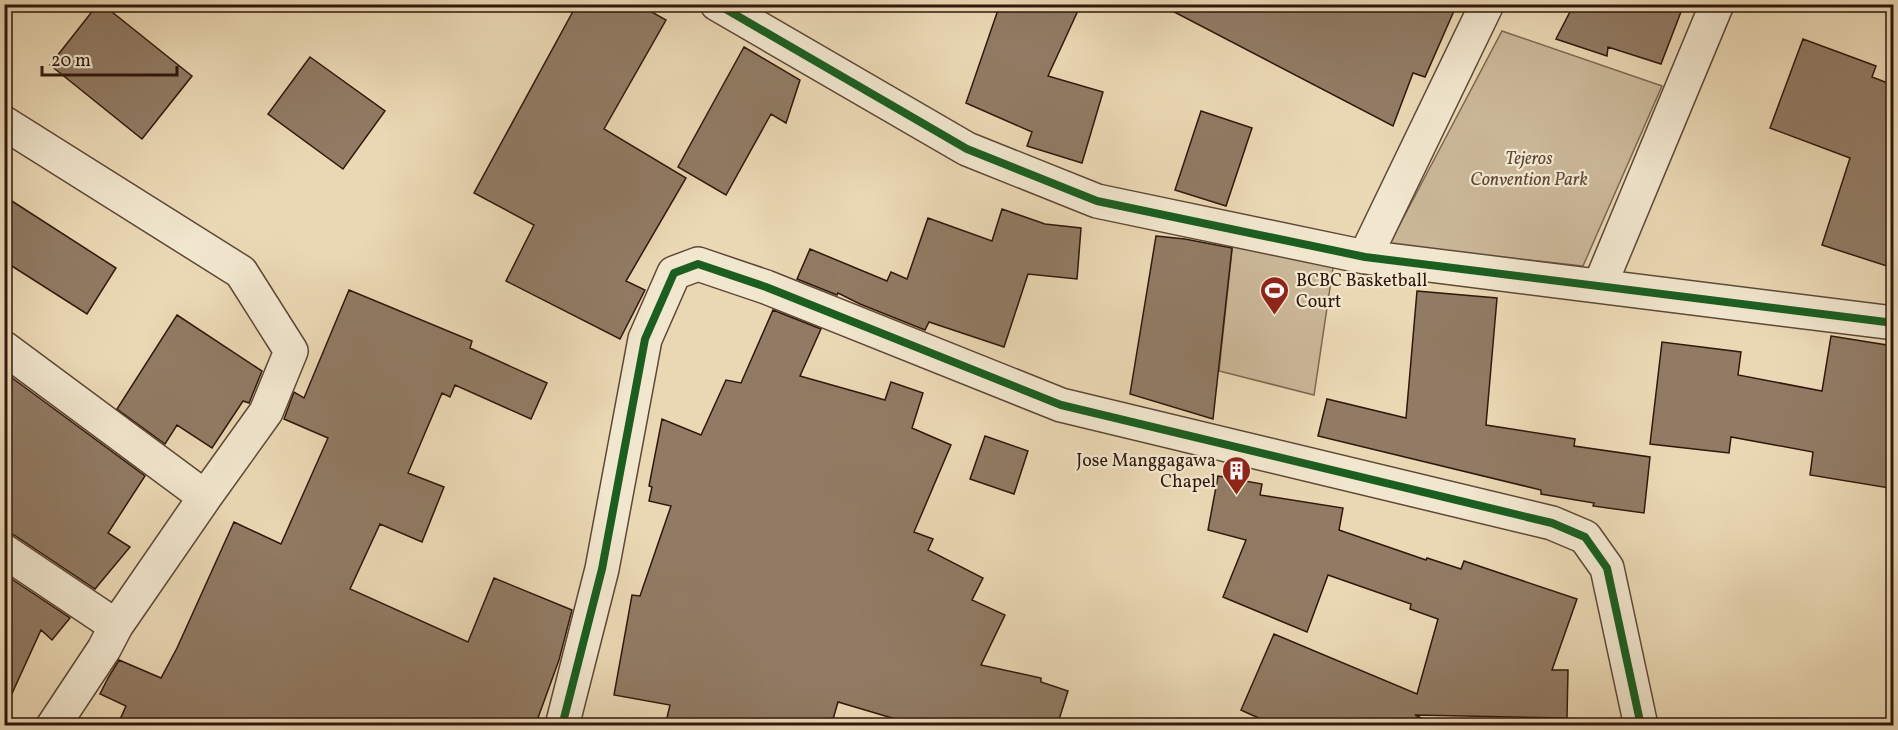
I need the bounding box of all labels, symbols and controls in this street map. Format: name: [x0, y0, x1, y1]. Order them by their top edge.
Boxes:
scale bar: [42, 39, 177, 77]
text: 20 m: [51, 49, 91, 74]
park label: Tejeros Convention Park: [1470, 147, 1588, 193]
place label: BCBC Basketball Court: [1296, 269, 1427, 315]
sports icon: BCBC Basketball Court: [1259, 274, 1291, 316]
place label: Jose Manggagawa Chapel: [1076, 449, 1216, 495]
building icon: Jose Manggagawa Chapel: [1221, 454, 1253, 496]

